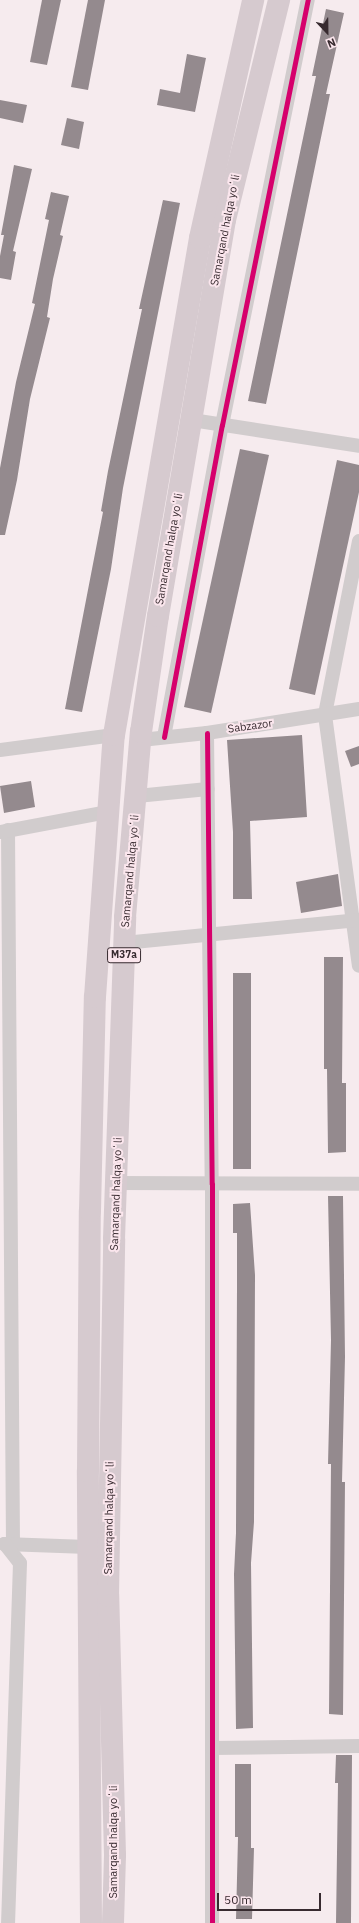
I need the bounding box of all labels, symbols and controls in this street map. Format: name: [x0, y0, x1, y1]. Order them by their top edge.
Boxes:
north arrow: [307, 12, 347, 52]
text: N: [325, 35, 338, 51]
street label: Samarqand halqa yoʻli: [208, 173, 242, 287]
street label: Samarqand halqa yoʻli: [153, 492, 185, 606]
street label: Sabzazor: [227, 716, 273, 736]
street label: Samarqand halqa yoʻli: [118, 814, 142, 928]
road number: M37a: [107, 947, 141, 963]
street label: Samarqand halqa yoʻli: [107, 1137, 125, 1251]
street label: Samarqand halqa yoʻli: [101, 1461, 117, 1575]
street label: Samarqand halqa yoʻli: [106, 1785, 120, 1899]
scale bar: [219, 1885, 323, 1911]
text: 50 m: [224, 1892, 252, 1907]

